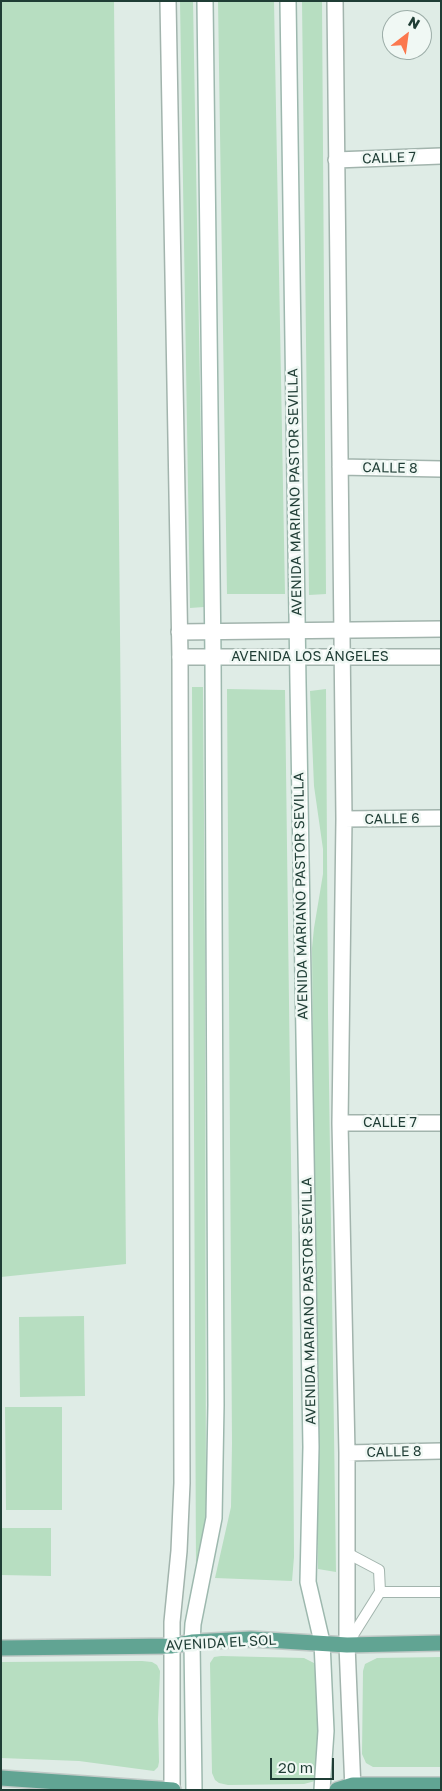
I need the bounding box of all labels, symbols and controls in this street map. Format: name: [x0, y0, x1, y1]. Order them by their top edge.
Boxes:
north arrow: [382, 10, 432, 60]
text: N: [405, 12, 423, 32]
street label: CALLE 7: [362, 149, 416, 167]
street label: AVENIDA MARIANO PASTOR SEVILLA: [284, 368, 306, 616]
street label: CALLE 8: [362, 459, 418, 477]
street label: AVENIDA LOS ÁNGELES: [231, 649, 389, 665]
street label: AVENIDA MARIANO PASTOR SEVILLA: [290, 772, 312, 1020]
street label: CALLE 6: [364, 810, 420, 828]
street label: CALLE 7: [363, 1115, 417, 1131]
street label: AVENIDA MARIANO PASTOR SEVILLA: [298, 1177, 320, 1425]
street label: CALLE 8: [366, 1443, 422, 1461]
street label: AVENIDA EL SOL: [165, 1632, 277, 1654]
scale bar: [272, 1748, 336, 1780]
text: 20 m: [278, 1758, 313, 1776]

